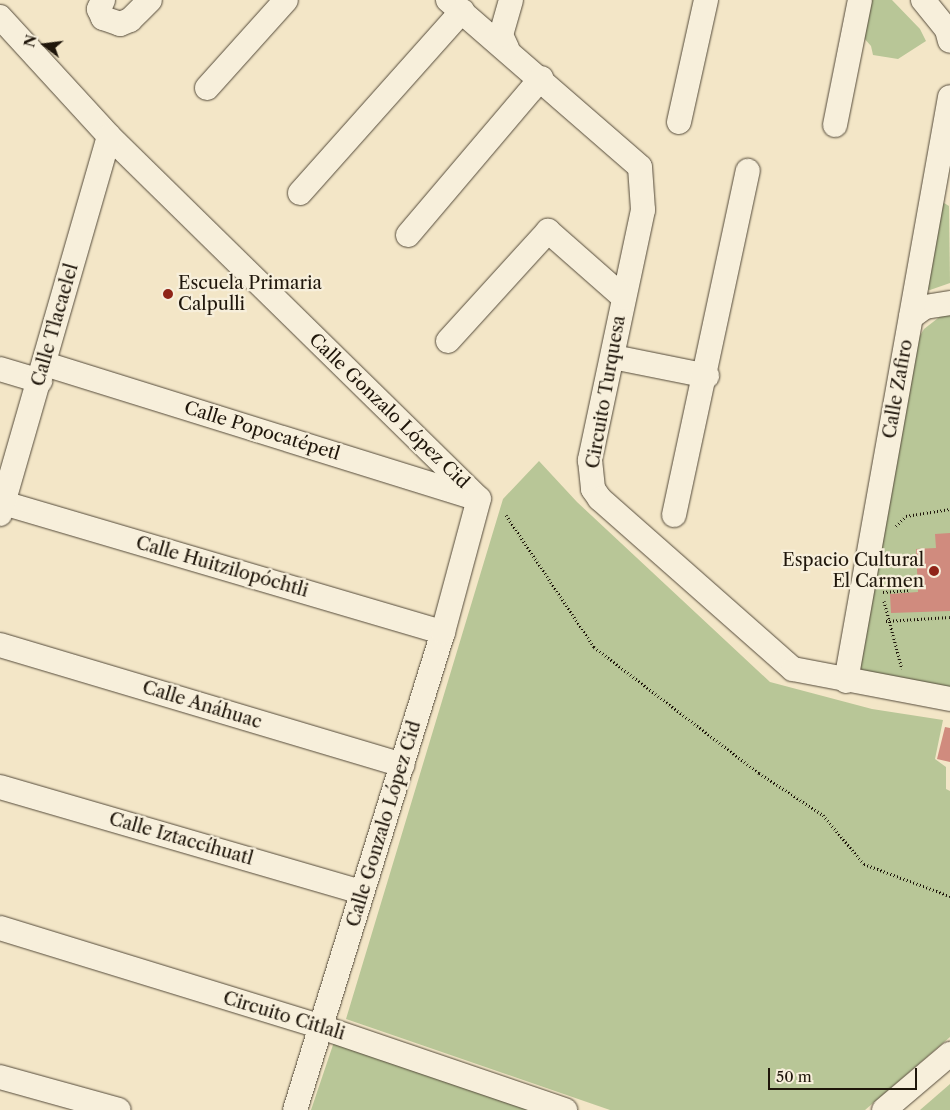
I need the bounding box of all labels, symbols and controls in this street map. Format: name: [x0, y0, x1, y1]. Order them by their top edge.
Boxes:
north arrow: [20, 20, 70, 70]
text: N: [20, 33, 41, 49]
street label: Calle Tlacaelel: [27, 261, 83, 389]
place label: Escuela Primaria Calpulli: [178, 273, 322, 316]
marker: Escuela Primaria Calpulli: [162, 288, 174, 300]
street label: Circuito Turquesa: [582, 314, 630, 470]
street label: Calle Gonzalo López Cid: [304, 329, 474, 493]
street label: Calle Zafiro: [879, 338, 917, 440]
street label: Calle Popocatépetl: [181, 397, 343, 465]
street label: Calle Huitzilopóchtli: [133, 532, 311, 602]
place label: Espacio Cultural El Carmen: [782, 550, 924, 592]
marker: Espacio Cultural El Carmen: [928, 565, 940, 577]
street label: Calle Anáhuac: [139, 676, 265, 734]
street label: Calle Gonzalo López Cid: [342, 718, 426, 930]
street label: Calle Iztaccíhuatl: [107, 808, 255, 870]
street label: Circuito Citlali: [220, 987, 348, 1045]
scale bar: [770, 1058, 919, 1090]
text: 50 m: [776, 1067, 812, 1086]

